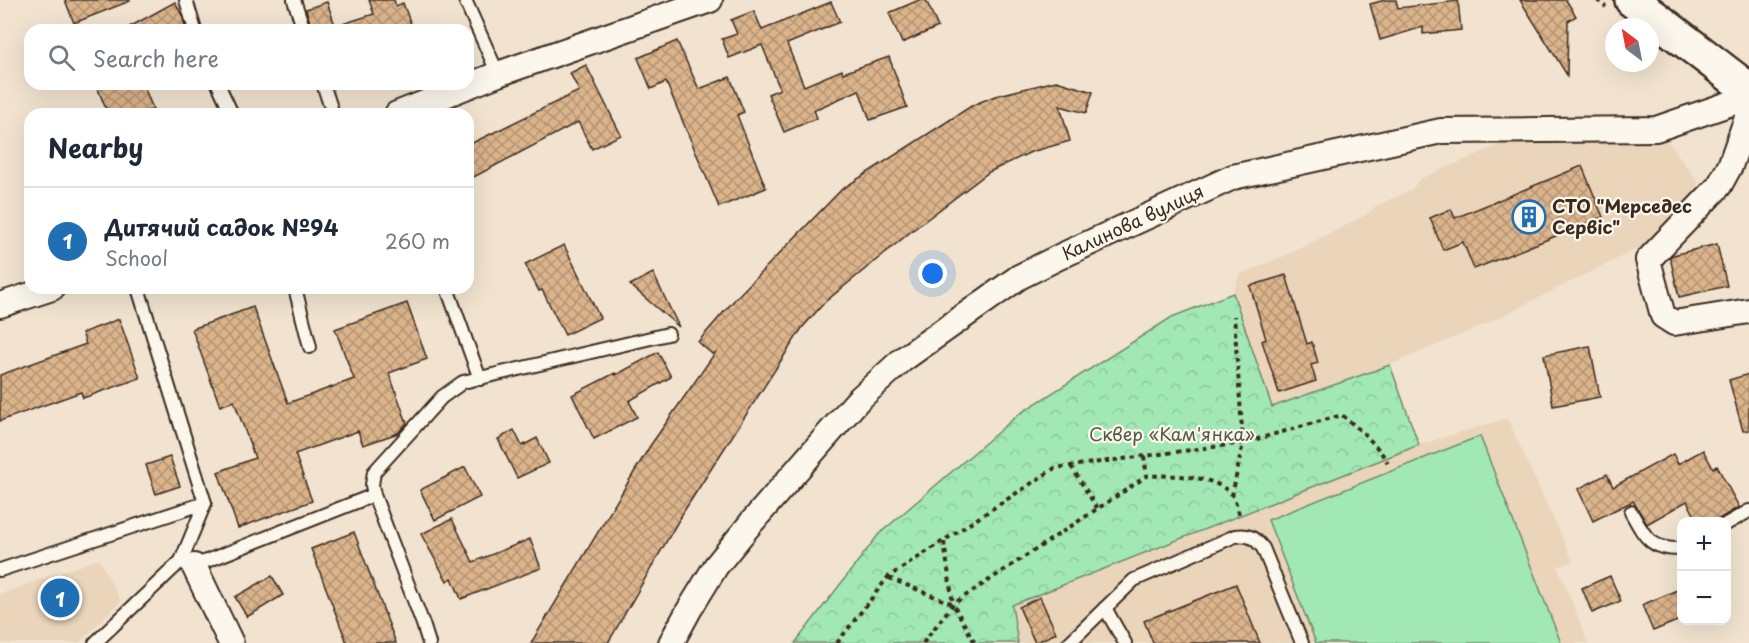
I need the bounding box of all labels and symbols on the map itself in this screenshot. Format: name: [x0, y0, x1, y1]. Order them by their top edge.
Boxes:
north arrow: [1605, 18, 1659, 72]
street label: Калинова вулиця: [1057, 177, 1208, 266]
place label: СТО "Мерседес Сервіс": [1552, 192, 1692, 240]
building icon: СТО "Мерседес Сервіс": [1511, 199, 1547, 235]
your location: [918, 259, 947, 288]
park label: Сквер «Кам'янка»: [1089, 420, 1255, 447]
pin: 1: [40, 576, 80, 620]

